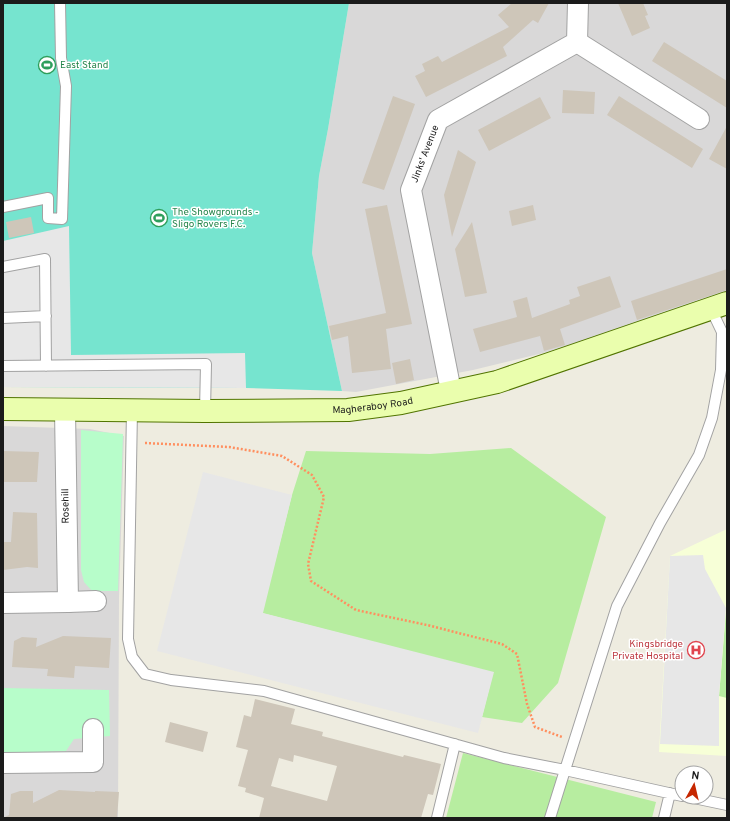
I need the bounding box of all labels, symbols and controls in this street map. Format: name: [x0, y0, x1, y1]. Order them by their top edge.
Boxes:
sports icon: East Stand: [37, 55, 57, 75]
place label: East Stand: [60, 59, 108, 72]
street label: Jinks' Avenue: [408, 123, 442, 185]
place label: The Showgrounds - Sligo Rovers F.C.: [172, 206, 259, 231]
sports icon: The Showgrounds - Sligo Rovers F.C.: [149, 208, 169, 228]
street label: Magheraboy Road: [332, 394, 414, 417]
street label: Rosehill: [59, 488, 73, 524]
place label: Kingsbridge Private Hospital: [612, 638, 683, 663]
hospital icon: Kingsbridge Private Hospital: [686, 640, 706, 660]
north arrow: [674, 765, 714, 805]
text: N: [690, 769, 700, 784]

